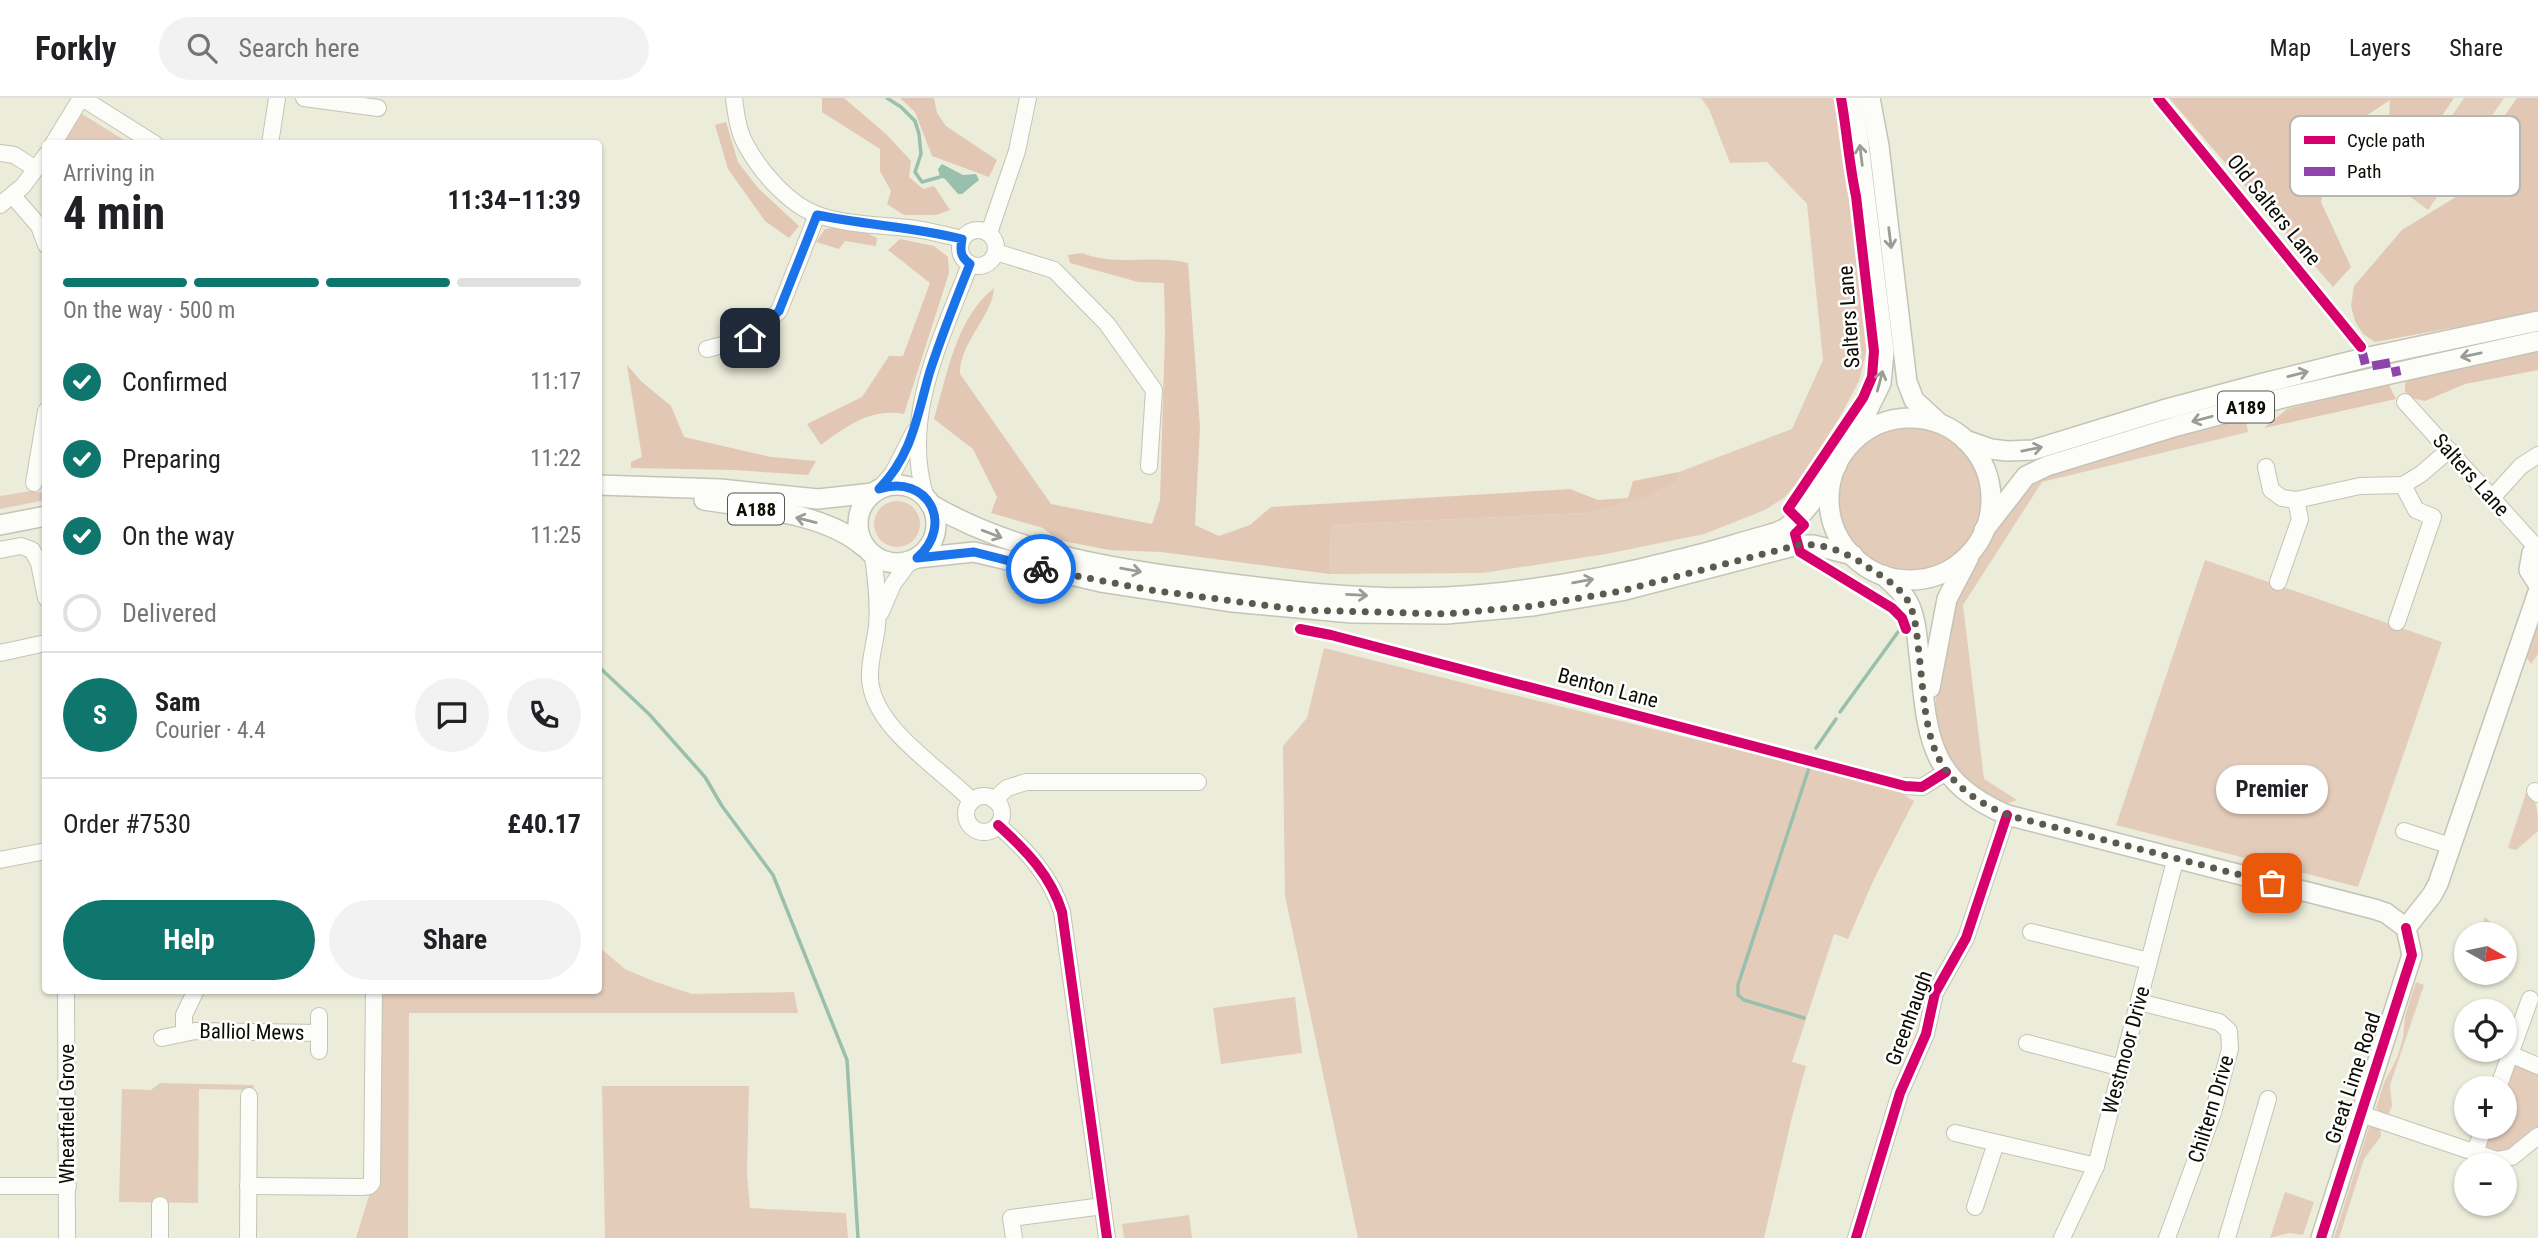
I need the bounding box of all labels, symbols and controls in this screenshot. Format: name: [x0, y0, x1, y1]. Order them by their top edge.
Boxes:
search box: [159, 17, 649, 80]
text: Forkly: [35, 29, 117, 68]
icon: search: [183, 29, 221, 67]
text: Search here: [239, 33, 359, 63]
text: Map: [2270, 34, 2311, 62]
text: Layers: [2349, 34, 2411, 62]
text: Share: [2449, 34, 2503, 62]
legend: [2290, 116, 2520, 196]
text: Cycle path: [2347, 129, 2425, 152]
one-way arrow: [1854, 144, 1867, 167]
street label: Old Salters Lane: [2222, 150, 2326, 270]
text: Arriving in: [63, 160, 155, 187]
text: Path: [2347, 160, 2381, 183]
text: 11:34–11:39: [447, 185, 581, 215]
text: 4 min: [63, 186, 165, 240]
one-way arrow: [1883, 226, 1896, 249]
street label: Salters Lane: [1833, 265, 1865, 369]
text: On the way · 500 m: [63, 297, 235, 324]
pin: [720, 308, 780, 368]
icon: home: [731, 319, 769, 357]
one-way arrow: [2460, 348, 2483, 362]
icon: check: [63, 363, 101, 401]
text: Confirmed: [122, 367, 228, 397]
one-way arrow: [2286, 367, 2309, 380]
text: 11:17: [530, 368, 581, 395]
one-way arrow: [1875, 370, 1888, 392]
road number: A189: [2218, 392, 2274, 422]
one-way arrow: [2191, 413, 2214, 426]
street label: Salters Lane: [2428, 429, 2514, 521]
icon: check: [63, 440, 101, 478]
one-way arrow: [2020, 442, 2043, 456]
text: Preparing: [122, 444, 221, 474]
text: 11:22: [530, 445, 581, 472]
road number: A188: [728, 494, 784, 524]
one-way arrow: [795, 513, 818, 526]
icon: check: [63, 517, 101, 555]
text: On the way: [122, 521, 235, 551]
text: 11:25: [530, 522, 581, 549]
one-way arrow: [980, 529, 1002, 542]
courier: [1006, 534, 1076, 604]
icon: bike: [1022, 550, 1060, 588]
one-way arrow: [1119, 564, 1142, 577]
one-way arrow: [1571, 574, 1594, 587]
one-way arrow: [1345, 589, 1368, 602]
text: Delivered: [122, 598, 217, 628]
street label: Benton Lane: [1555, 663, 1661, 713]
button: chat: [415, 678, 489, 752]
button: phone: [507, 678, 581, 752]
text: Sam: [155, 687, 201, 717]
text: S: [93, 700, 107, 730]
text: Courier · 4.4: [155, 717, 266, 744]
callout: Premier: [2216, 764, 2328, 813]
text: Premier: [2236, 776, 2308, 803]
text: Order #7530: [63, 809, 191, 839]
text: £40.17: [507, 809, 581, 839]
pin: [2242, 853, 2302, 913]
icon: bag: [2253, 864, 2291, 902]
button: Help: [63, 900, 315, 980]
button: Share: [329, 900, 581, 980]
north arrow: [2454, 922, 2516, 985]
map controls: [2454, 922, 2517, 1216]
street label: Greenhaugh: [1881, 967, 1937, 1069]
street label: Westmoor Drive: [2097, 983, 2155, 1117]
button: locate: [2454, 999, 2517, 1062]
street label: Great Lime Road: [2320, 1009, 2386, 1147]
street label: Balliol Mews: [199, 1019, 305, 1045]
street label: Wheatfield Grove: [55, 1044, 79, 1184]
street label: Chiltern Drive: [2183, 1052, 2239, 1166]
button: +: [2454, 1076, 2517, 1139]
button: −: [2454, 1153, 2517, 1216]

